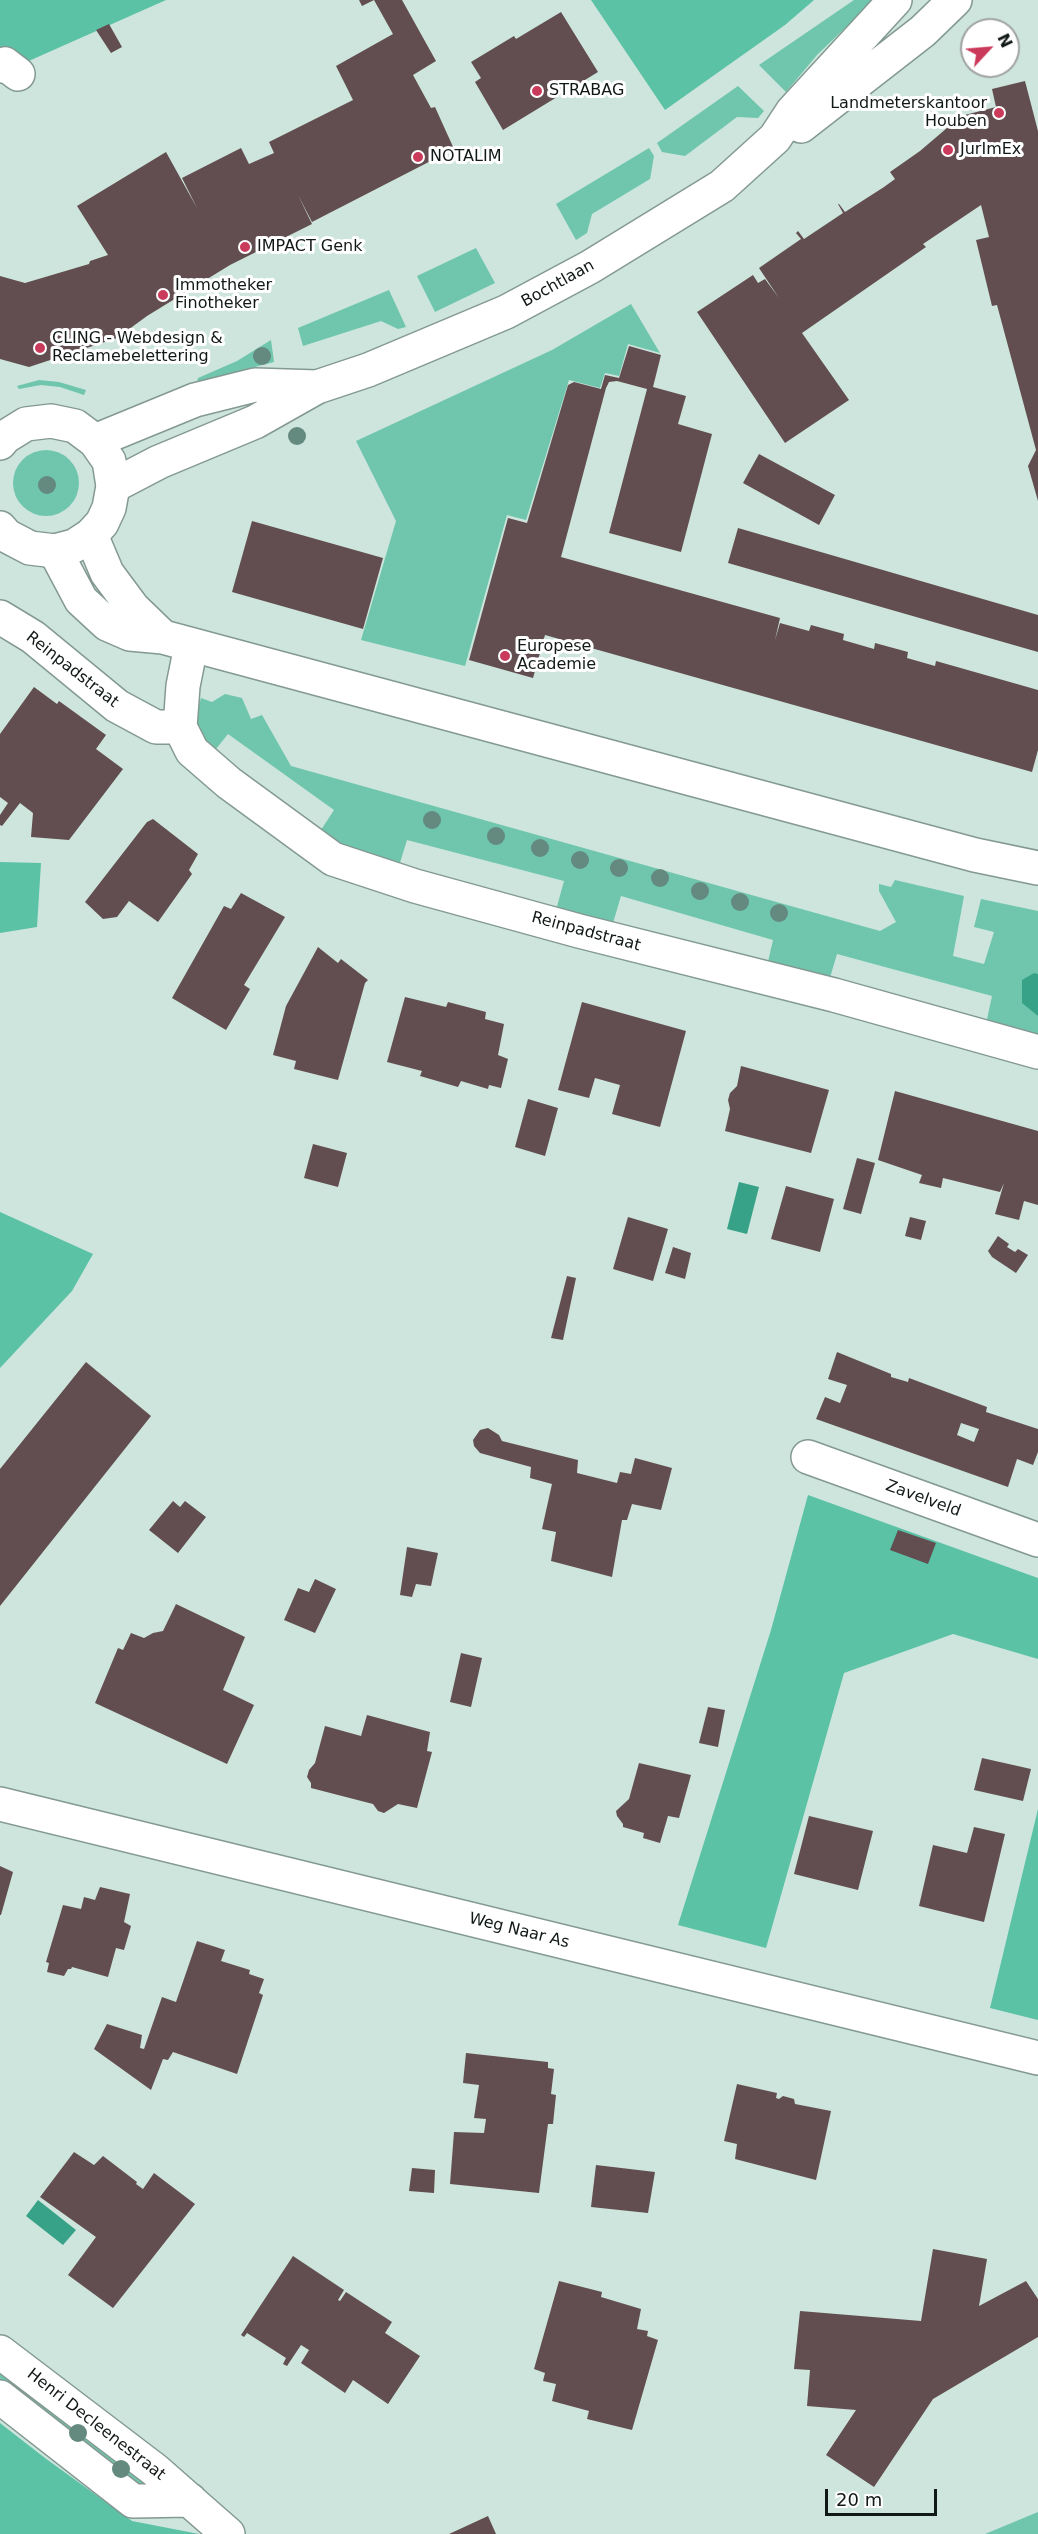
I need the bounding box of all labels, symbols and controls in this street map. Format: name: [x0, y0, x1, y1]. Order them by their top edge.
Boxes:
north arrow: [960, 18, 1020, 78]
text: N: [993, 31, 1016, 51]
place label: STRABAG: [549, 81, 624, 101]
marker: STRABAG: [530, 84, 544, 98]
place label: Landmeterskantoor Houben: [830, 94, 987, 132]
marker: Landmeterskantoor Houben: [992, 106, 1006, 120]
place label: JurImEx: [960, 140, 1021, 160]
marker: JurImEx: [941, 143, 955, 157]
place label: NOTALIM: [430, 147, 501, 167]
marker: NOTALIM: [411, 150, 425, 164]
place label: IMPACT Genk: [257, 237, 362, 257]
marker: IMPACT Genk: [238, 240, 252, 254]
street label: Bochtlaan: [518, 256, 598, 312]
place label: Immotheker Finotheker: [175, 276, 272, 314]
marker: Immotheker Finotheker: [156, 288, 170, 302]
place label: CLING - Webdesign & Reclamebelettering: [52, 329, 223, 367]
marker: CLING - Webdesign & Reclamebelettering: [33, 341, 47, 355]
street label: Reinpadstraat: [22, 628, 122, 712]
place label: Europese Academie: [517, 637, 596, 675]
marker: Europese Academie: [498, 649, 512, 663]
street label: Reinpadstraat: [529, 908, 643, 956]
street label: Zavelveld: [883, 1477, 963, 1521]
street label: Weg Naar As: [467, 1909, 571, 1953]
street label: Henri Decleenestraat: [23, 2365, 169, 2485]
scale bar: [828, 2477, 940, 2515]
text: 20 m: [836, 2489, 882, 2510]

